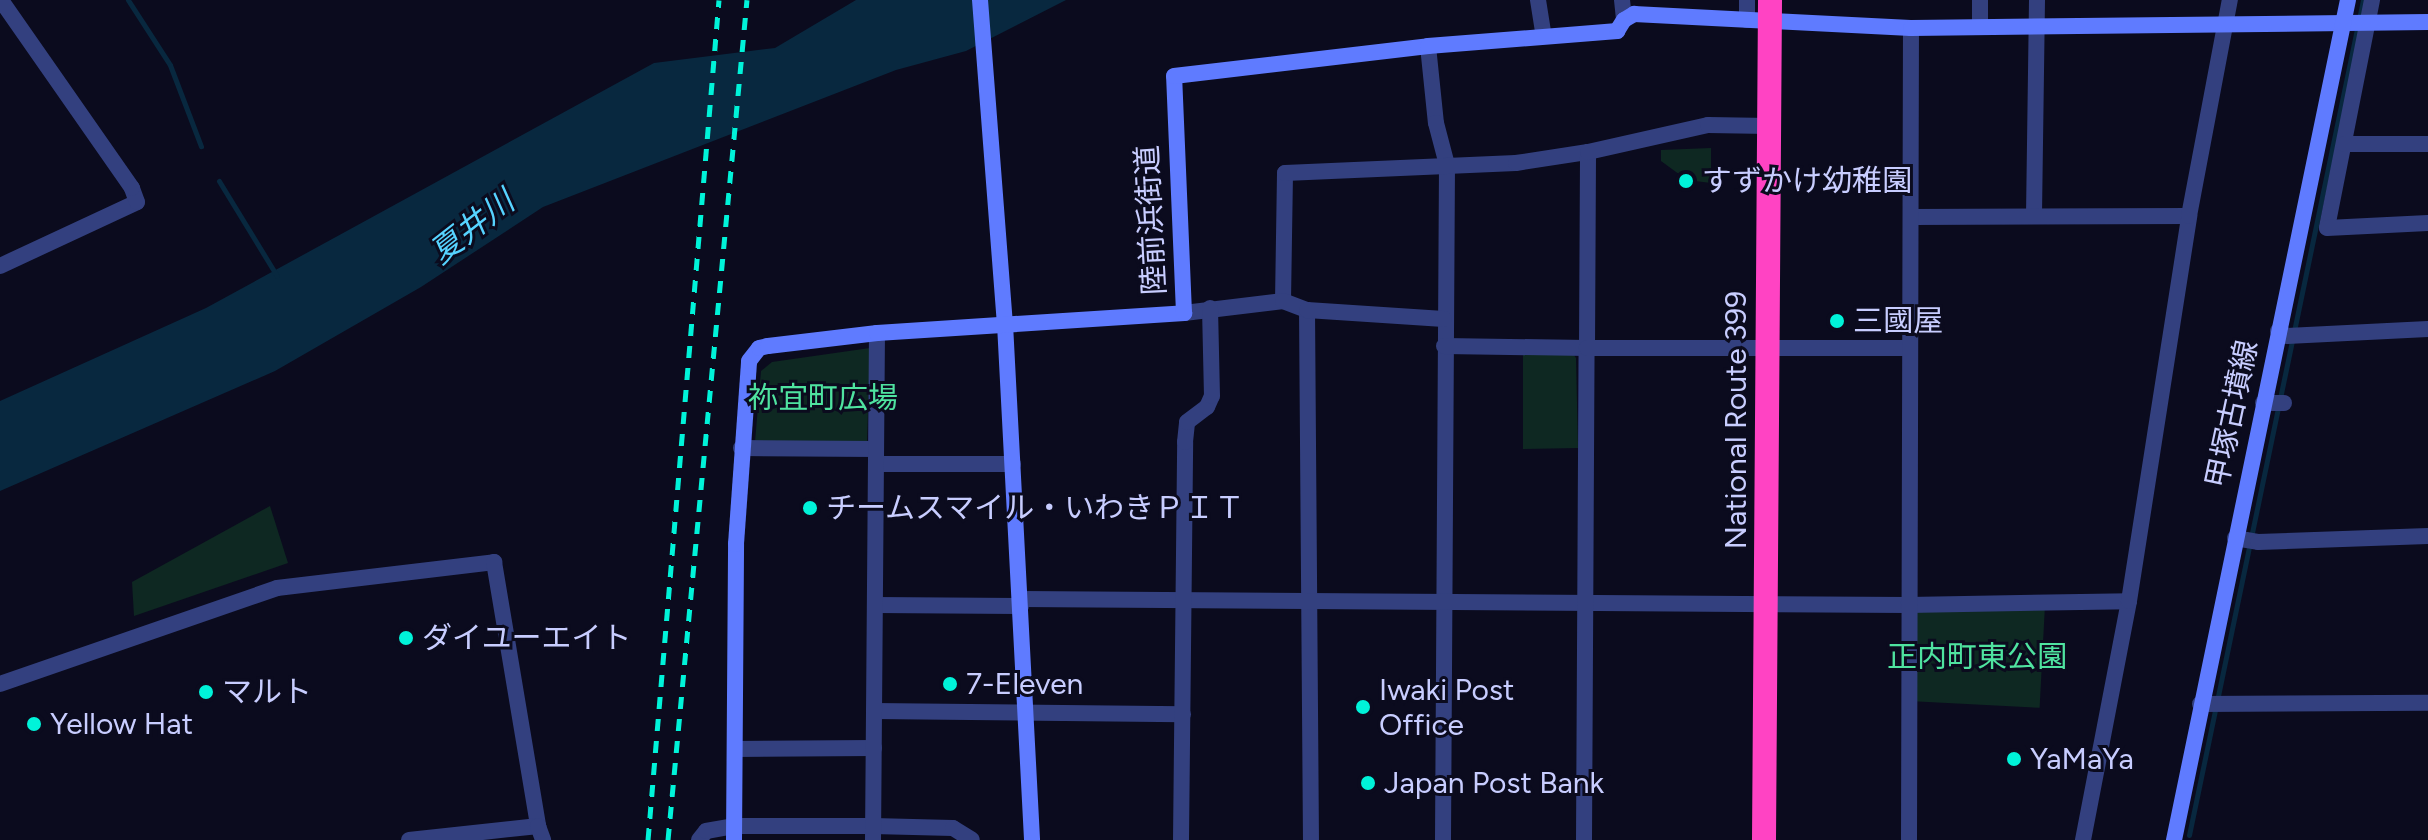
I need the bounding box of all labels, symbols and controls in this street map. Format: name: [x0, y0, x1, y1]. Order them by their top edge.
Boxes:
street label: 陸前浜街道: [1129, 144, 1173, 296]
place label: すずかけ幼稚園: [1702, 163, 1912, 199]
marker: すずかけ幼稚園: [1677, 172, 1695, 190]
water label: 夏井川: [422, 182, 522, 272]
street label: National Route 399: [1718, 291, 1754, 549]
place label: 三國屋: [1853, 303, 1943, 339]
marker: 三國屋: [1828, 312, 1846, 330]
street label: 甲塚古墳線: [2199, 337, 2265, 491]
park label: 祢宜町広場: [748, 380, 898, 416]
place label: チームスマイル・いわきＰＩＴ: [826, 490, 1246, 526]
marker: チームスマイル・いわきＰＩＴ: [801, 499, 819, 517]
place label: ダイユーエイト: [422, 620, 632, 656]
marker: ダイユーエイト: [397, 629, 415, 647]
park label: 正内町東公園: [1887, 639, 2067, 675]
place label: 7-Eleven: [966, 666, 1083, 702]
place label: Iwaki Post Office: [1379, 672, 1514, 742]
place label: マルト: [222, 674, 312, 710]
marker: 7-Eleven: [941, 675, 959, 693]
marker: マルト: [197, 683, 215, 701]
marker: Iwaki Post Office: [1354, 698, 1372, 716]
place label: Yellow Hat: [50, 706, 193, 742]
marker: Yellow Hat: [25, 715, 43, 733]
place label: YaMaYa: [2030, 741, 2134, 777]
marker: YaMaYa: [2005, 750, 2023, 768]
place label: Japan Post Bank: [1384, 765, 1604, 801]
marker: Japan Post Bank: [1359, 774, 1377, 792]

